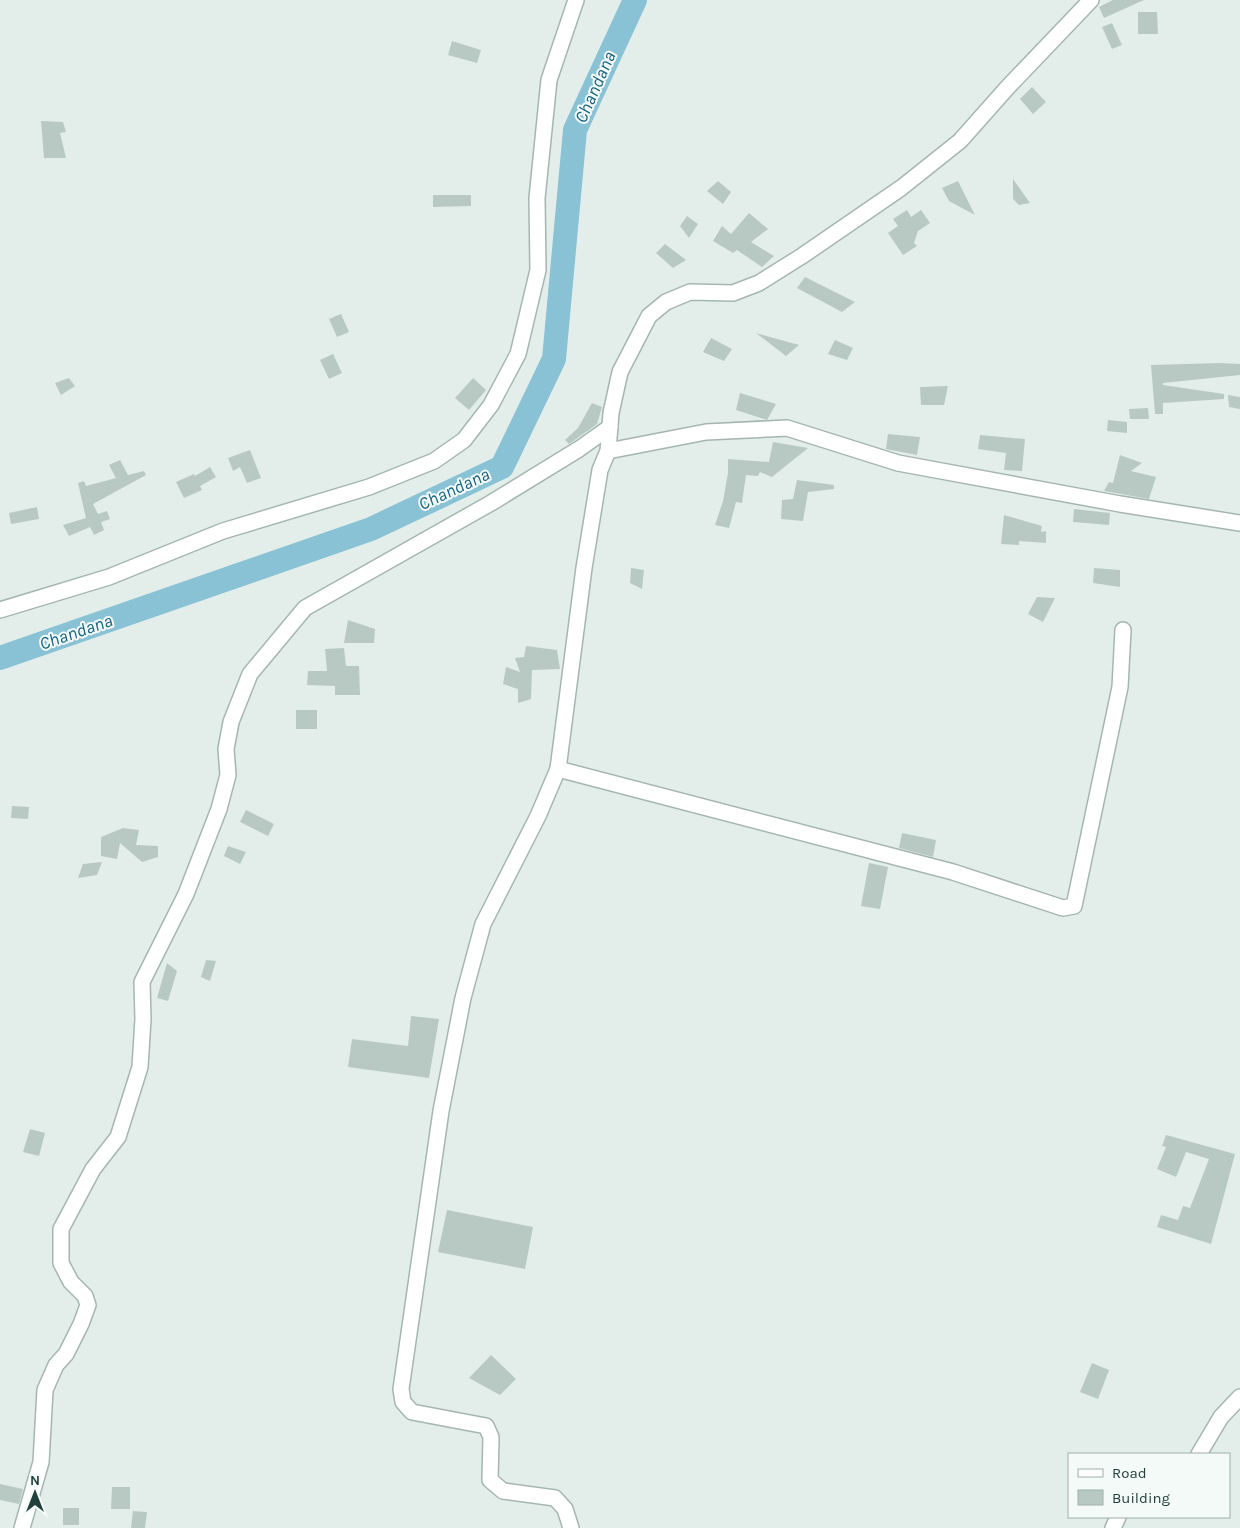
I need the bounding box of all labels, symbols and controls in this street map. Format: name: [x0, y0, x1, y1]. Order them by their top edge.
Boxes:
water label: Chandana: [569, 48, 621, 126]
water label: Chandana: [415, 463, 493, 515]
water label: Chandana: [36, 609, 116, 655]
legend: [1068, 1453, 1230, 1518]
text: Road: [1112, 1464, 1147, 1482]
north arrow: [10, 1468, 60, 1518]
text: N: [30, 1472, 40, 1489]
text: Building: [1112, 1489, 1170, 1507]

